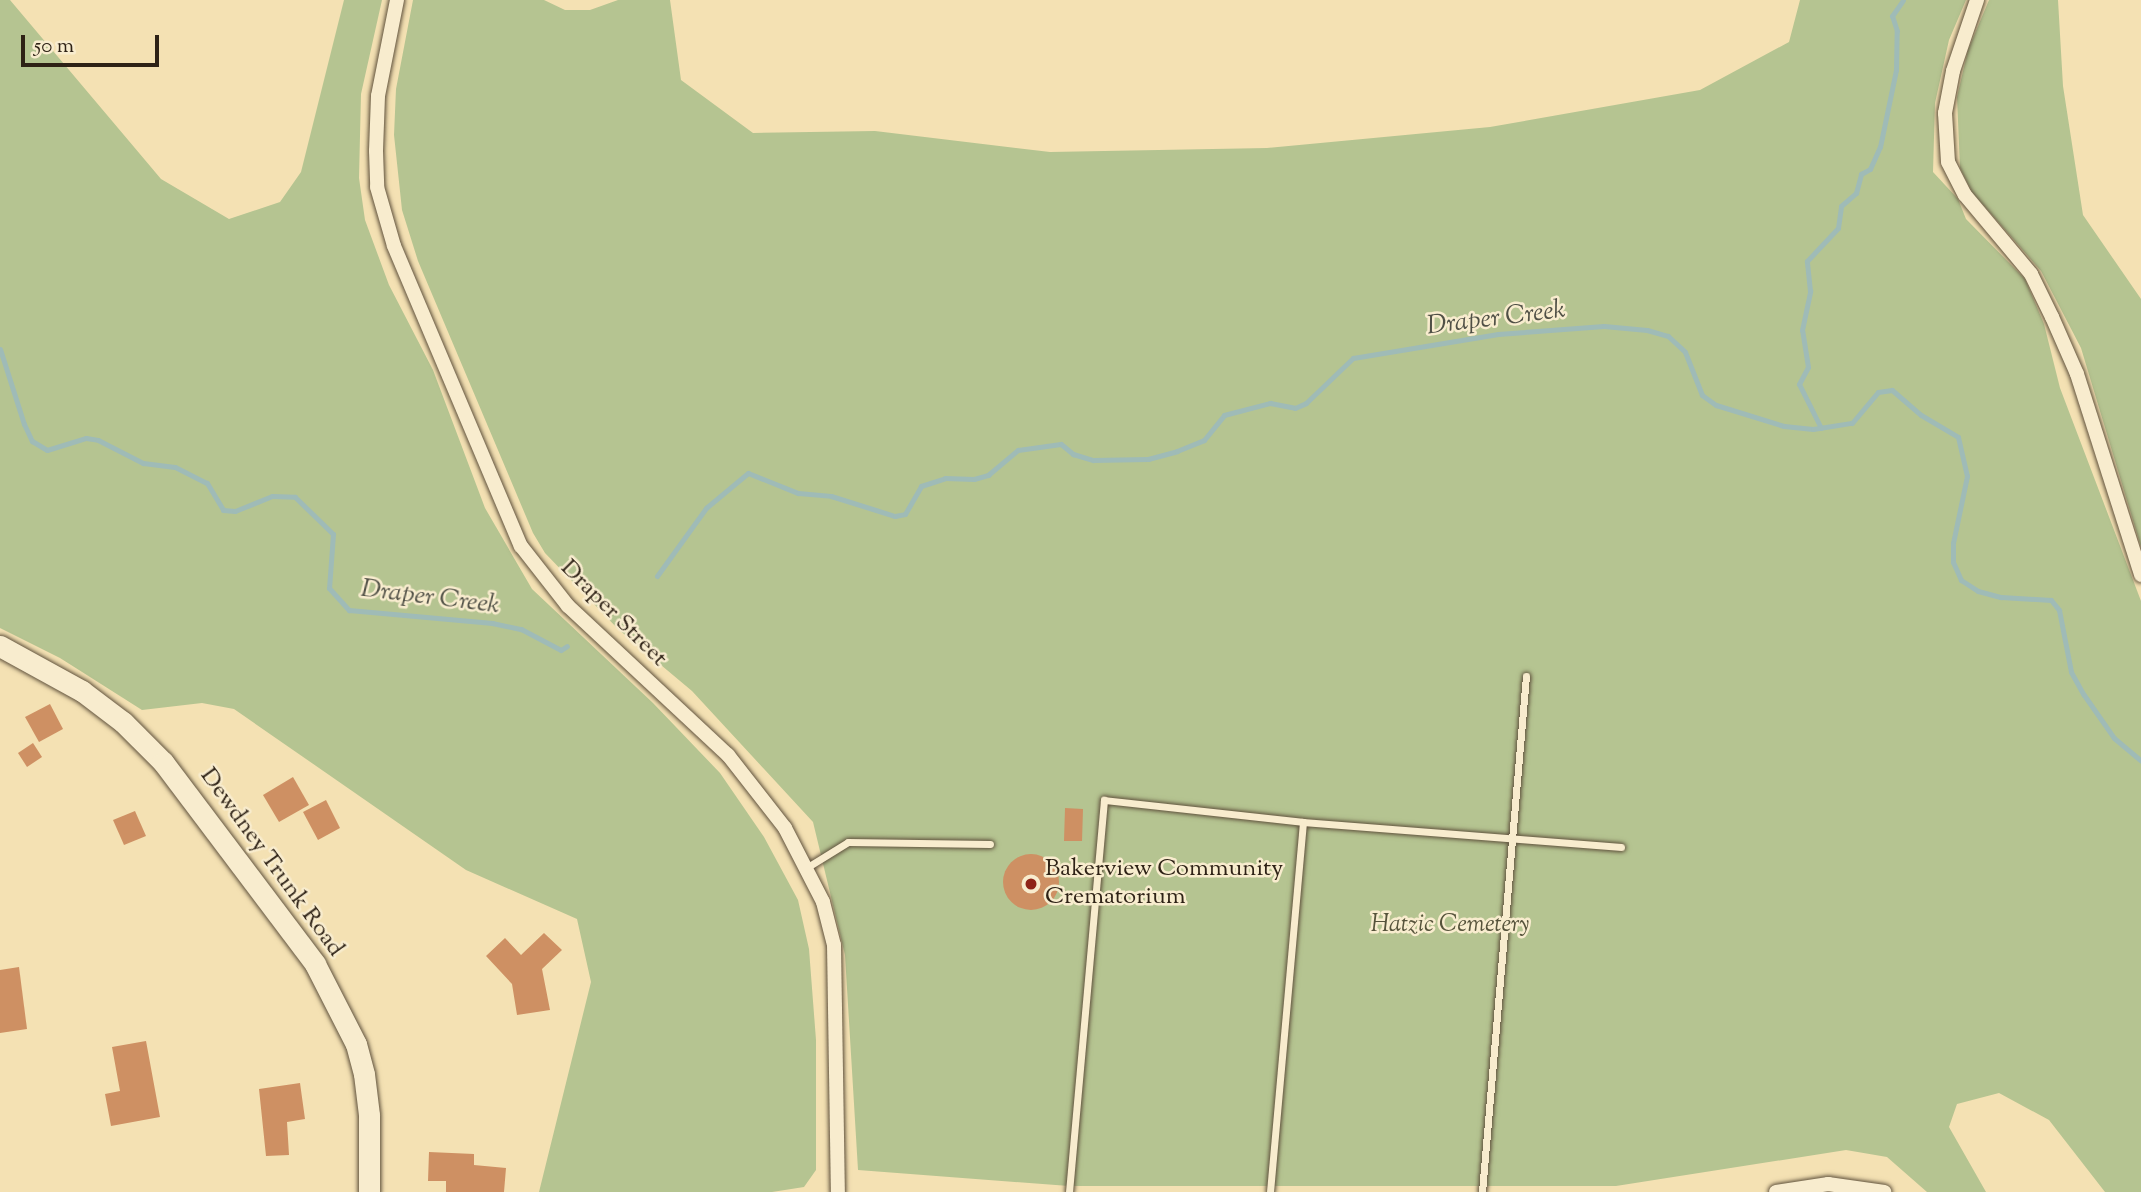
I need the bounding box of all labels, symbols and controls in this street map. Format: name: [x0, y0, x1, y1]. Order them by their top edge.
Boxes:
scale bar: [24, 21, 163, 65]
text: 50 m: [34, 32, 74, 62]
water label: Draper Creek: [1425, 295, 1567, 343]
street label: Draper Street: [554, 555, 672, 673]
water label: Draper Creek: [359, 574, 501, 622]
street label: Dewdney Trunk Road: [193, 763, 349, 963]
place label: Bakerview Community Crematorium: [1045, 856, 1283, 912]
marker: Bakerview Community Crematorium: [1023, 876, 1039, 892]
park label: Hatzic Cemetery: [1371, 912, 1529, 940]

